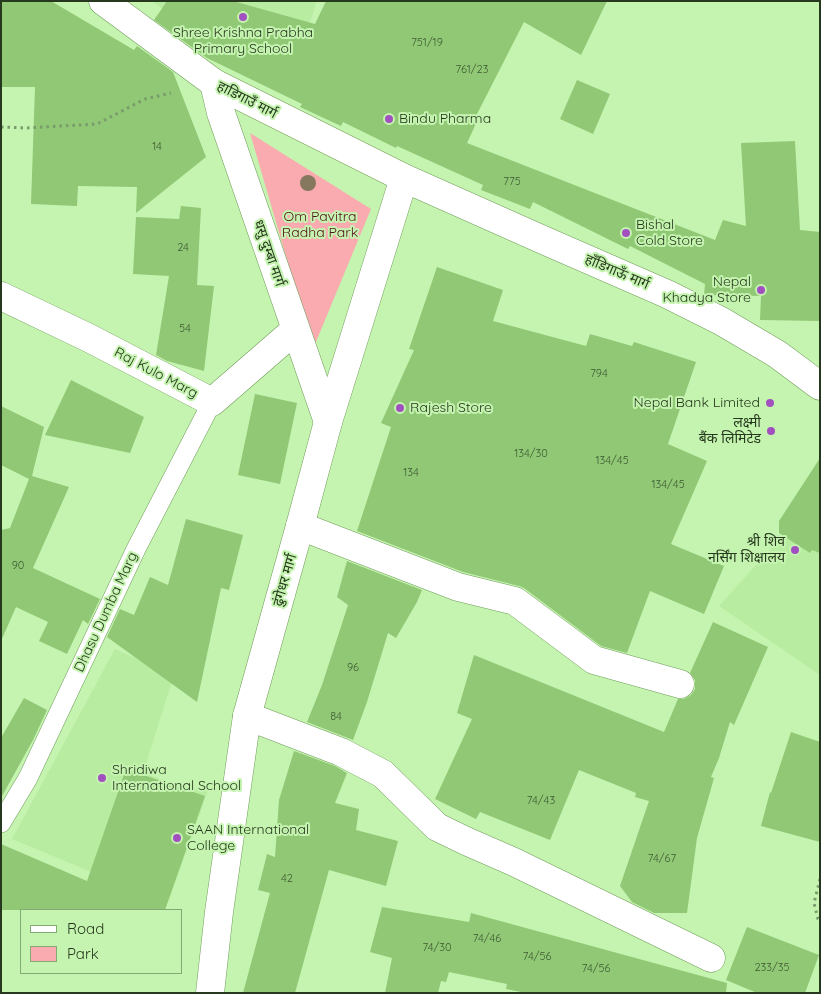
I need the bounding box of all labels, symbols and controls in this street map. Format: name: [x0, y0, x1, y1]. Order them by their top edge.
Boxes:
marker: Shree Krishna Prabha Primary School: [237, 11, 249, 23]
place label: Shree Krishna Prabha Primary School: [173, 25, 313, 58]
house number: 751/19: [411, 36, 443, 50]
house number: 761/23: [456, 63, 488, 77]
street label: हाडिगाउँ मार्ग: [214, 78, 280, 122]
place label: Bindu Pharma: [399, 111, 491, 127]
marker: Bindu Pharma: [383, 113, 395, 125]
house number: 14: [152, 140, 162, 154]
house number: 775: [503, 175, 521, 189]
park label: Om Pavitra Radha Park: [282, 209, 358, 242]
place label: Bishal Cold Store: [636, 217, 703, 250]
street label: धसु दुम्बा मार्ग: [250, 218, 288, 288]
marker: Bishal Cold Store: [620, 227, 632, 239]
house number: 24: [177, 241, 189, 255]
street label: हाँडिगाऊँ मार्ग: [582, 251, 652, 293]
place label: Nepal Khadya Store: [662, 274, 751, 306]
marker: Nepal Khadya Store: [755, 284, 767, 296]
house number: 54: [179, 322, 191, 336]
street label: Raj Kulo Marg: [111, 344, 201, 402]
house number: 794: [590, 367, 608, 381]
place label: Nepal Bank Limited: [634, 395, 760, 411]
marker: Nepal Bank Limited: [764, 397, 776, 409]
place label: Rajesh Store: [410, 400, 492, 416]
marker: Rajesh Store: [394, 402, 406, 414]
place label: लक्ष्मी बैंक लिमिटेड: [699, 415, 761, 448]
marker: लक्ष्मी बैंक लिमिटेड: [765, 425, 777, 437]
house number: 134/30: [514, 447, 548, 461]
house number: 134/45: [595, 454, 629, 468]
house number: 134: [403, 466, 419, 480]
house number: 134/45: [651, 478, 685, 492]
place label: श्री शिव नर्सिंग शिक्षालय: [708, 534, 785, 566]
marker: श्री शिव नर्सिंग शिक्षालय: [789, 544, 801, 556]
street label: Dhasu Dumba Marg: [71, 549, 141, 675]
street label: ढुंगेधर मार्ग: [270, 552, 300, 608]
house number: 90: [12, 559, 24, 573]
house number: 96: [347, 661, 359, 675]
house number: 84: [330, 710, 342, 724]
place label: Shridiwa International School: [112, 762, 241, 794]
marker: Shridiwa International School: [96, 772, 108, 784]
house number: 74/43: [527, 794, 555, 808]
place label: SAAN International College: [187, 822, 309, 854]
marker: SAAN International College: [171, 832, 183, 844]
house number: 74/67: [648, 852, 676, 866]
house number: 42: [281, 872, 293, 886]
legend: [20, 909, 182, 974]
text: Road: [67, 919, 104, 938]
house number: 74/46: [473, 932, 501, 946]
house number: 74/30: [422, 941, 452, 955]
text: Park: [67, 944, 99, 963]
house number: 74/56: [523, 950, 551, 964]
house number: 233/35: [754, 961, 790, 975]
house number: 74/56: [582, 962, 610, 976]

